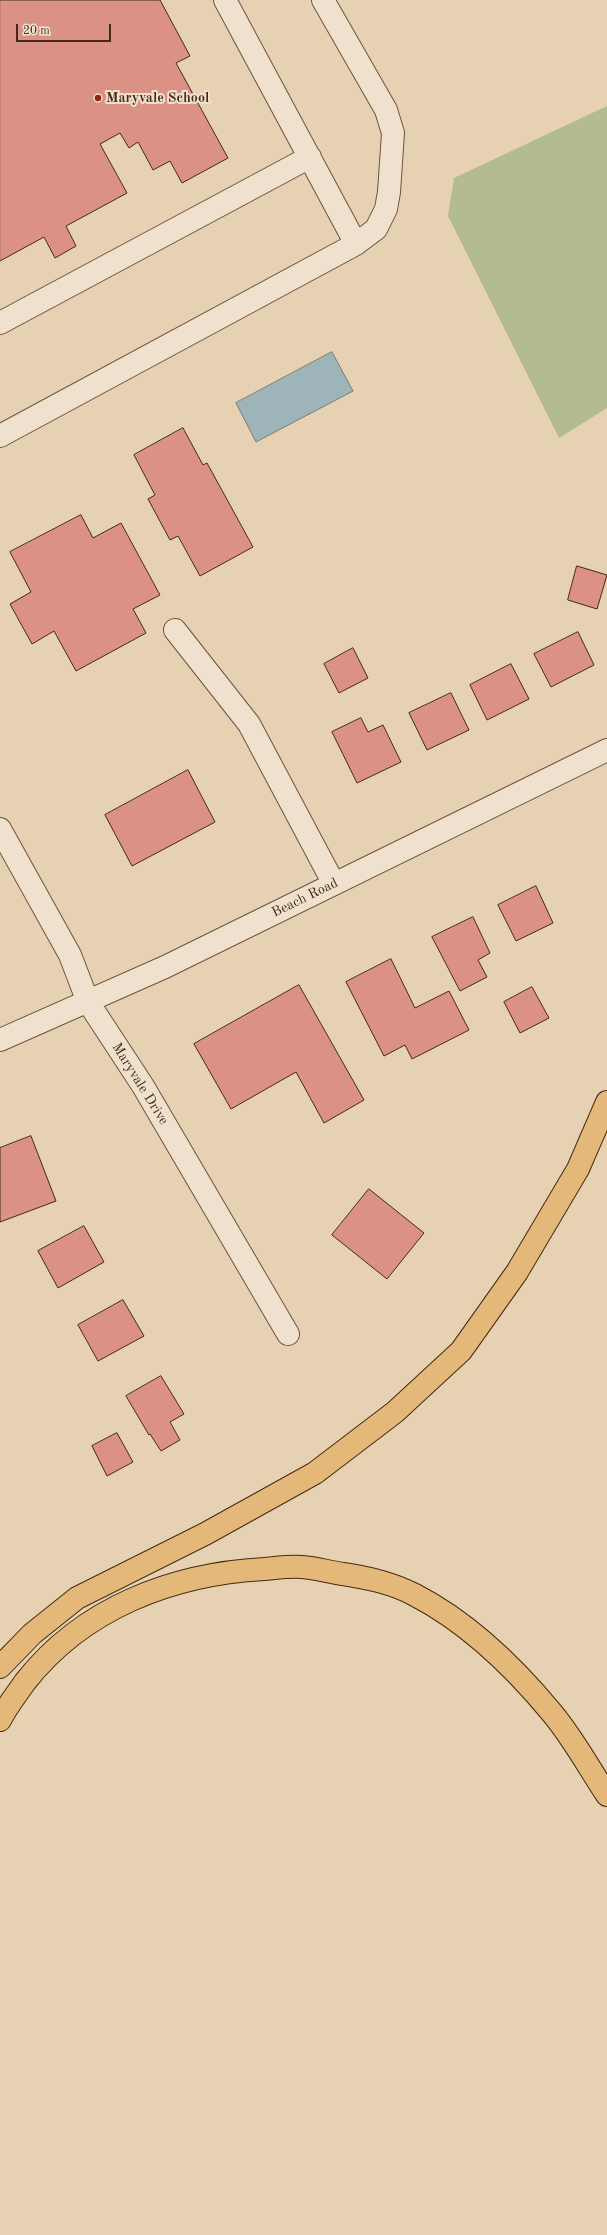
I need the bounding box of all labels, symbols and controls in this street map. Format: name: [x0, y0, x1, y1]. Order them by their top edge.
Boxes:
scale bar: [18, 16, 113, 42]
text: 20 m: [23, 25, 50, 37]
place label: Maryvale School: [106, 90, 209, 106]
marker: Maryvale School: [93, 93, 103, 103]
street label: Beach Road: [269, 875, 341, 921]
street label: Maryvale Drive: [108, 1040, 172, 1128]

